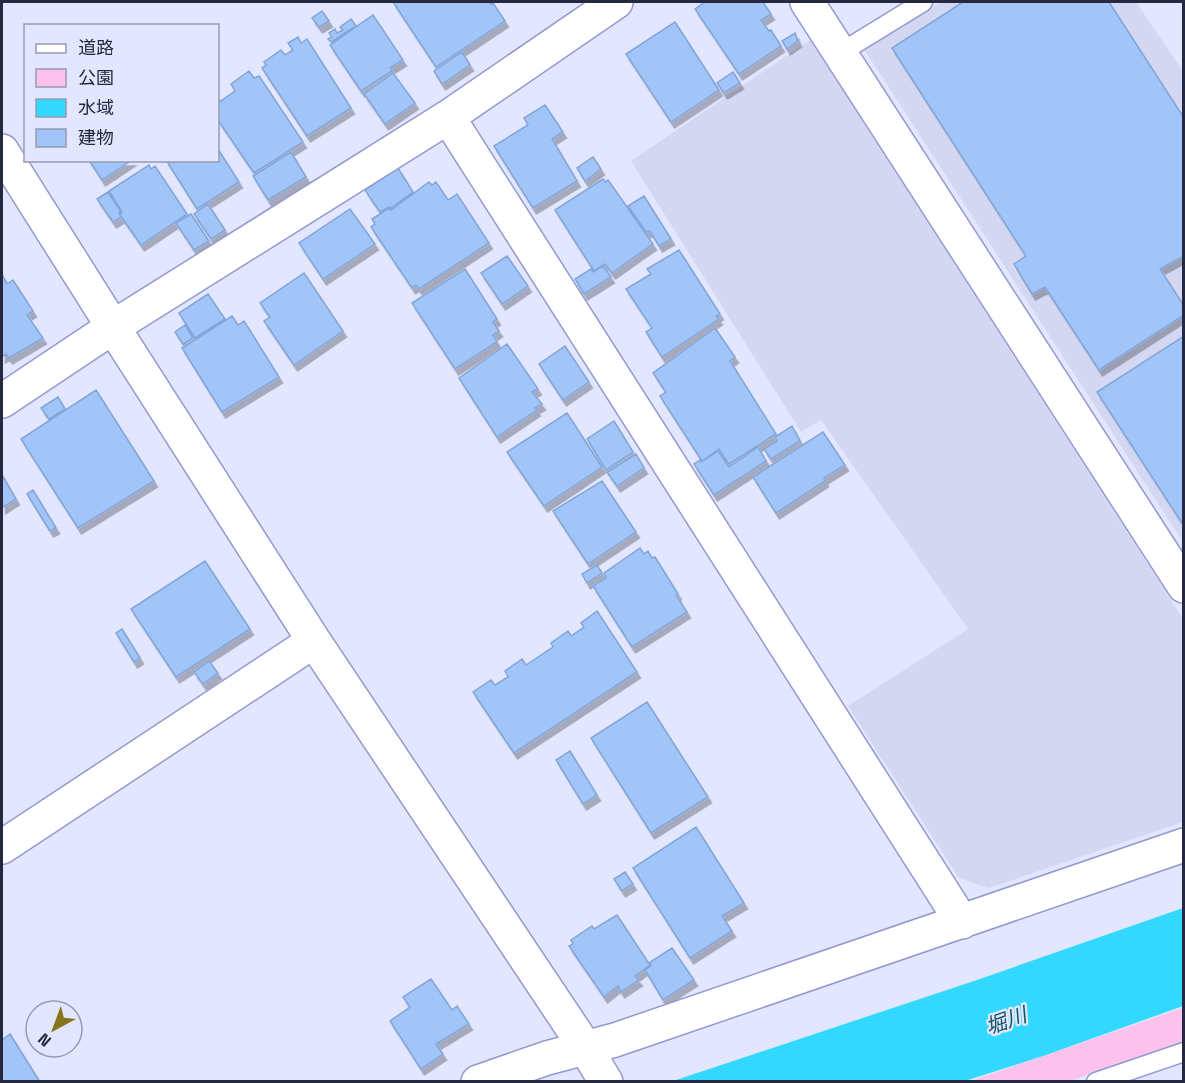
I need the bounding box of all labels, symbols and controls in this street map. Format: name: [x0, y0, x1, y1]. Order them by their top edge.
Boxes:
legend: [24, 24, 219, 162]
text: 道路: [78, 36, 114, 59]
text: 公園: [78, 66, 114, 89]
text: 水域: [78, 96, 114, 119]
text: 建物: [78, 126, 114, 149]
north arrow: [24, 999, 84, 1059]
water label: 堀川: [982, 1000, 1032, 1040]
text: N: [34, 1028, 55, 1051]

